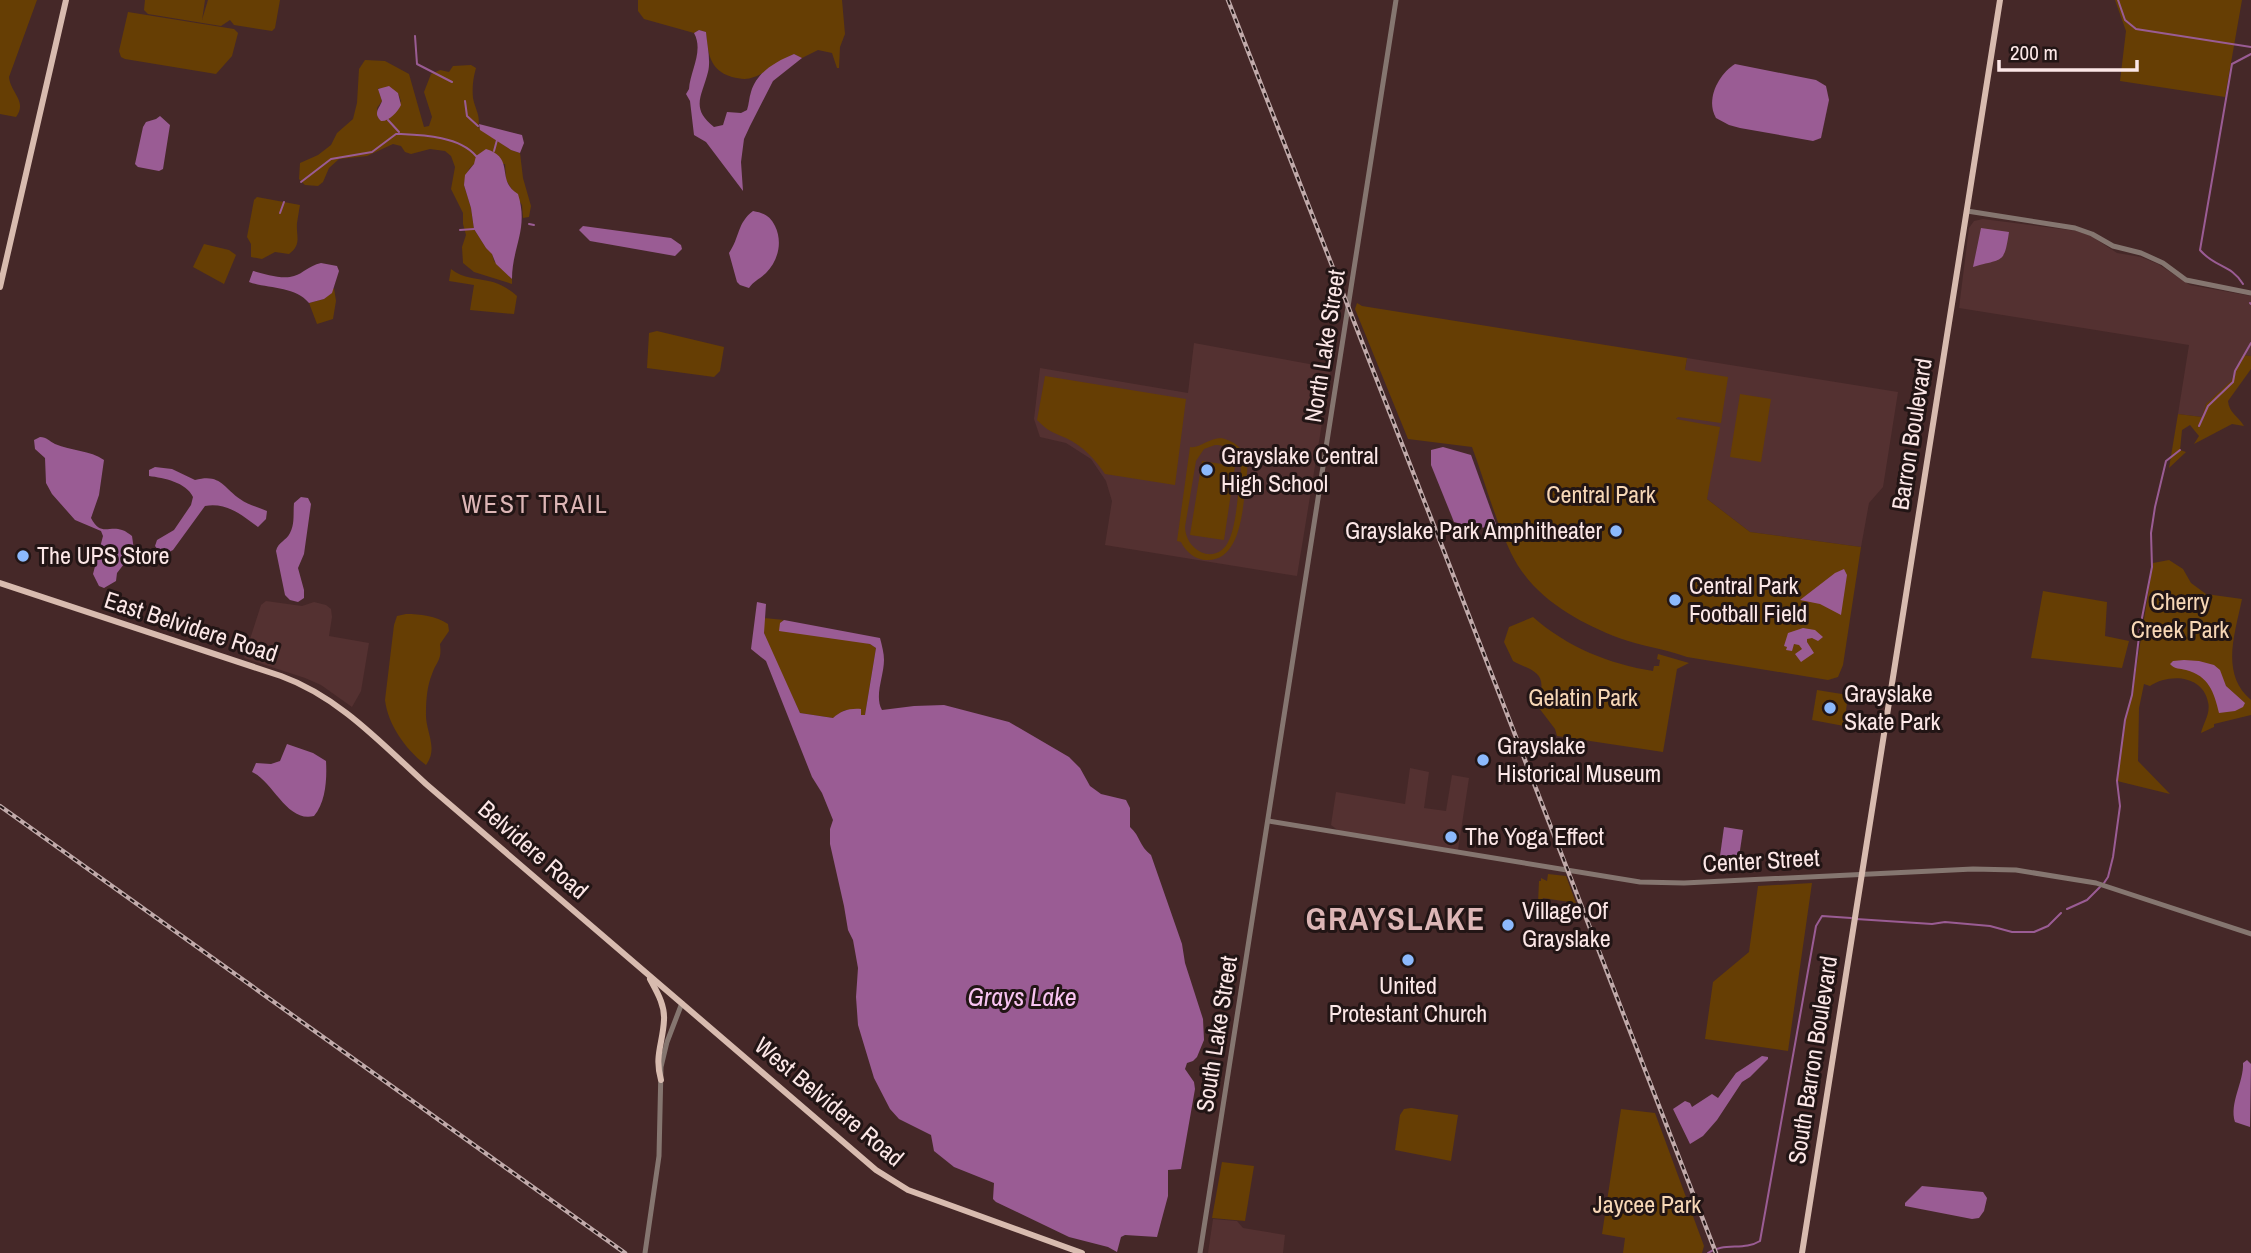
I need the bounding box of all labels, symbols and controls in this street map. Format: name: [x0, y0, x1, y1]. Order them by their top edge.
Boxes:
scale bar: [1999, 28, 2137, 72]
text: 200 m: [2010, 38, 2058, 67]
street label: North Lake Street: [1296, 267, 1352, 425]
street label: Barron Boulevard: [1883, 356, 1939, 512]
place label: Grayslake Central High School: [1221, 439, 1379, 499]
marker: Grayslake Central High School: [1199, 462, 1215, 478]
park label: Central Park: [1546, 478, 1656, 510]
district label: WEST TRAIL: [461, 486, 609, 521]
place label: Grayslake Park Amphitheater: [1345, 514, 1602, 546]
marker: Grayslake Park Amphitheater: [1608, 523, 1624, 539]
place label: The UPS Store: [37, 539, 169, 571]
marker: The UPS Store: [15, 548, 31, 564]
place label: Central Park Football Field: [1689, 569, 1807, 629]
street label: East Belvidere Road: [101, 583, 282, 669]
park label: Cherry Creek Park: [2131, 585, 2229, 645]
marker: Central Park Football Field: [1667, 592, 1683, 608]
place label: Grayslake Skate Park: [1844, 677, 1940, 737]
park label: Gelatin Park: [1528, 681, 1638, 713]
marker: Grayslake Skate Park: [1822, 700, 1838, 716]
place label: Grayslake Historical Museum: [1497, 729, 1661, 789]
marker: Grayslake Historical Museum: [1475, 752, 1491, 768]
street label: Belvidere Road: [472, 793, 595, 906]
place label: The Yoga Effect: [1465, 820, 1604, 852]
marker: The Yoga Effect: [1443, 829, 1459, 845]
street label: Center Street: [1702, 841, 1821, 879]
place label: Village Of Grayslake: [1522, 894, 1611, 954]
district label: GRAYSLAKE: [1306, 897, 1486, 940]
marker: Village Of Grayslake: [1500, 917, 1516, 933]
marker: United Protestant Church: [1400, 952, 1416, 968]
street label: South Lake Street: [1188, 953, 1244, 1114]
street label: South Barron Boulevard: [1780, 954, 1844, 1166]
place label: United Protestant Church: [1329, 969, 1487, 1029]
water label: Grays Lake: [967, 979, 1077, 1014]
street label: West Belvidere Road: [748, 1029, 911, 1173]
park label: Jaycee Park: [1593, 1188, 1701, 1220]

